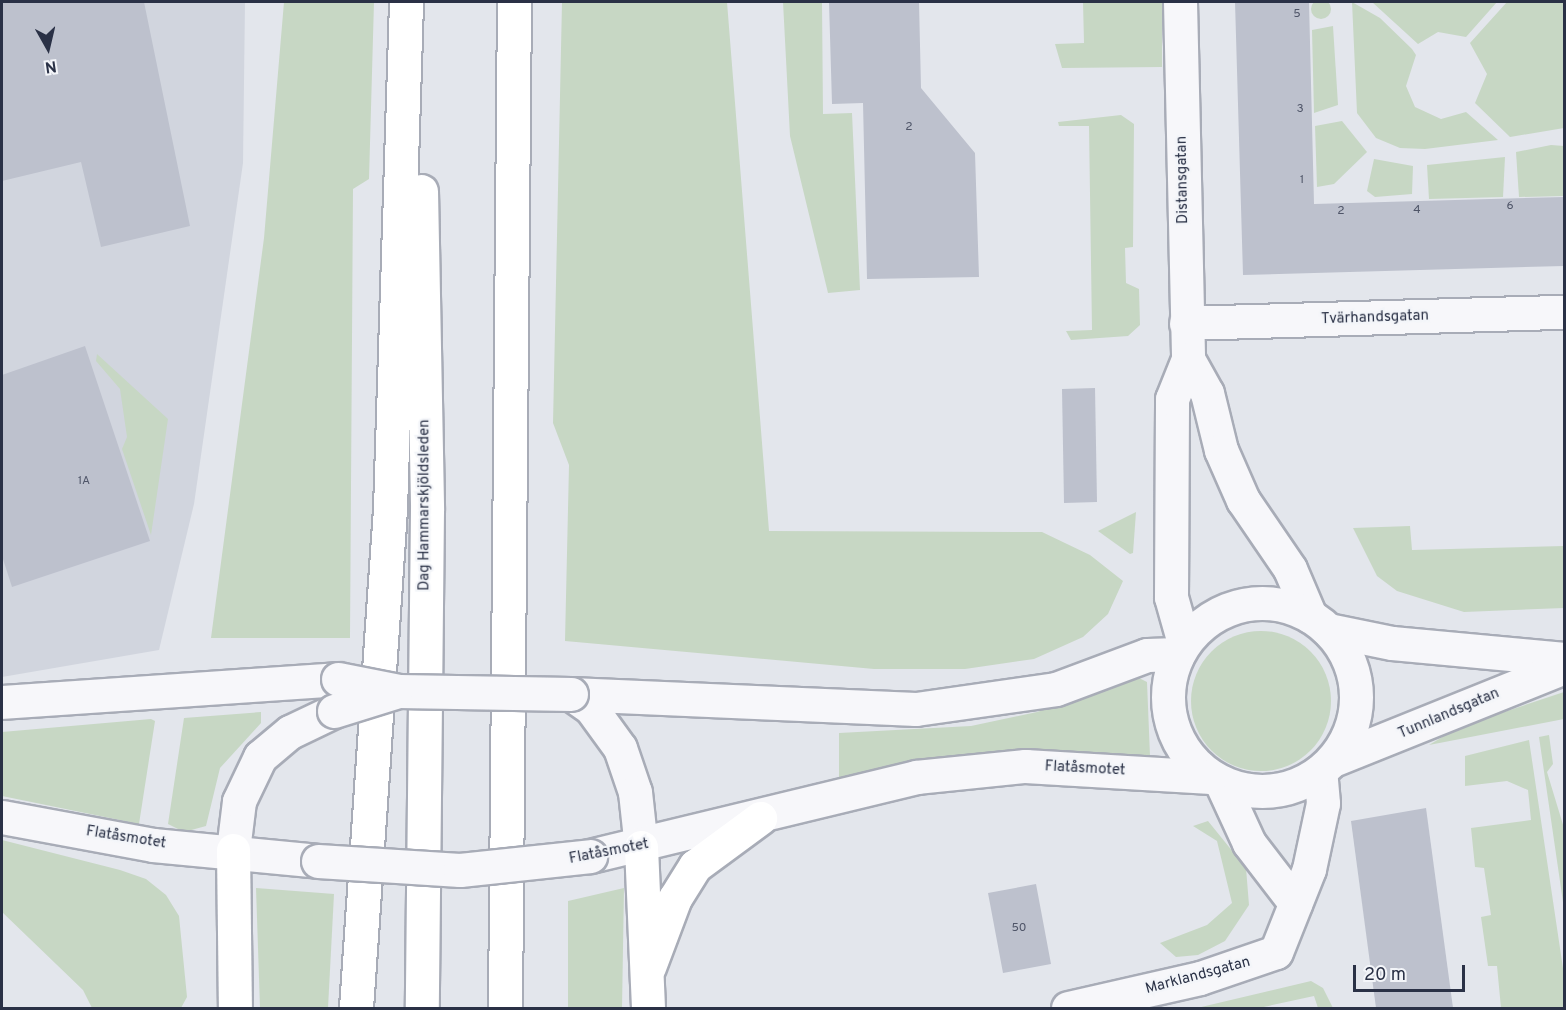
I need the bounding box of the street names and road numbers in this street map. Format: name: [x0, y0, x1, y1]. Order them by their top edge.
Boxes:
street label: Distansgatan: [1173, 136, 1193, 224]
street label: Tvärhandsgatan: [1321, 307, 1429, 329]
street label: Dag Hammarskjöldsleden: [416, 419, 434, 591]
street label: Tunnlandsgatan: [1396, 685, 1502, 743]
street label: Flatåsmotet: [1044, 758, 1126, 780]
street label: Flatåsmotet: [85, 823, 167, 853]
street label: Flatåsmotet: [568, 835, 650, 869]
street label: Marklandsgatan: [1144, 953, 1252, 999]

